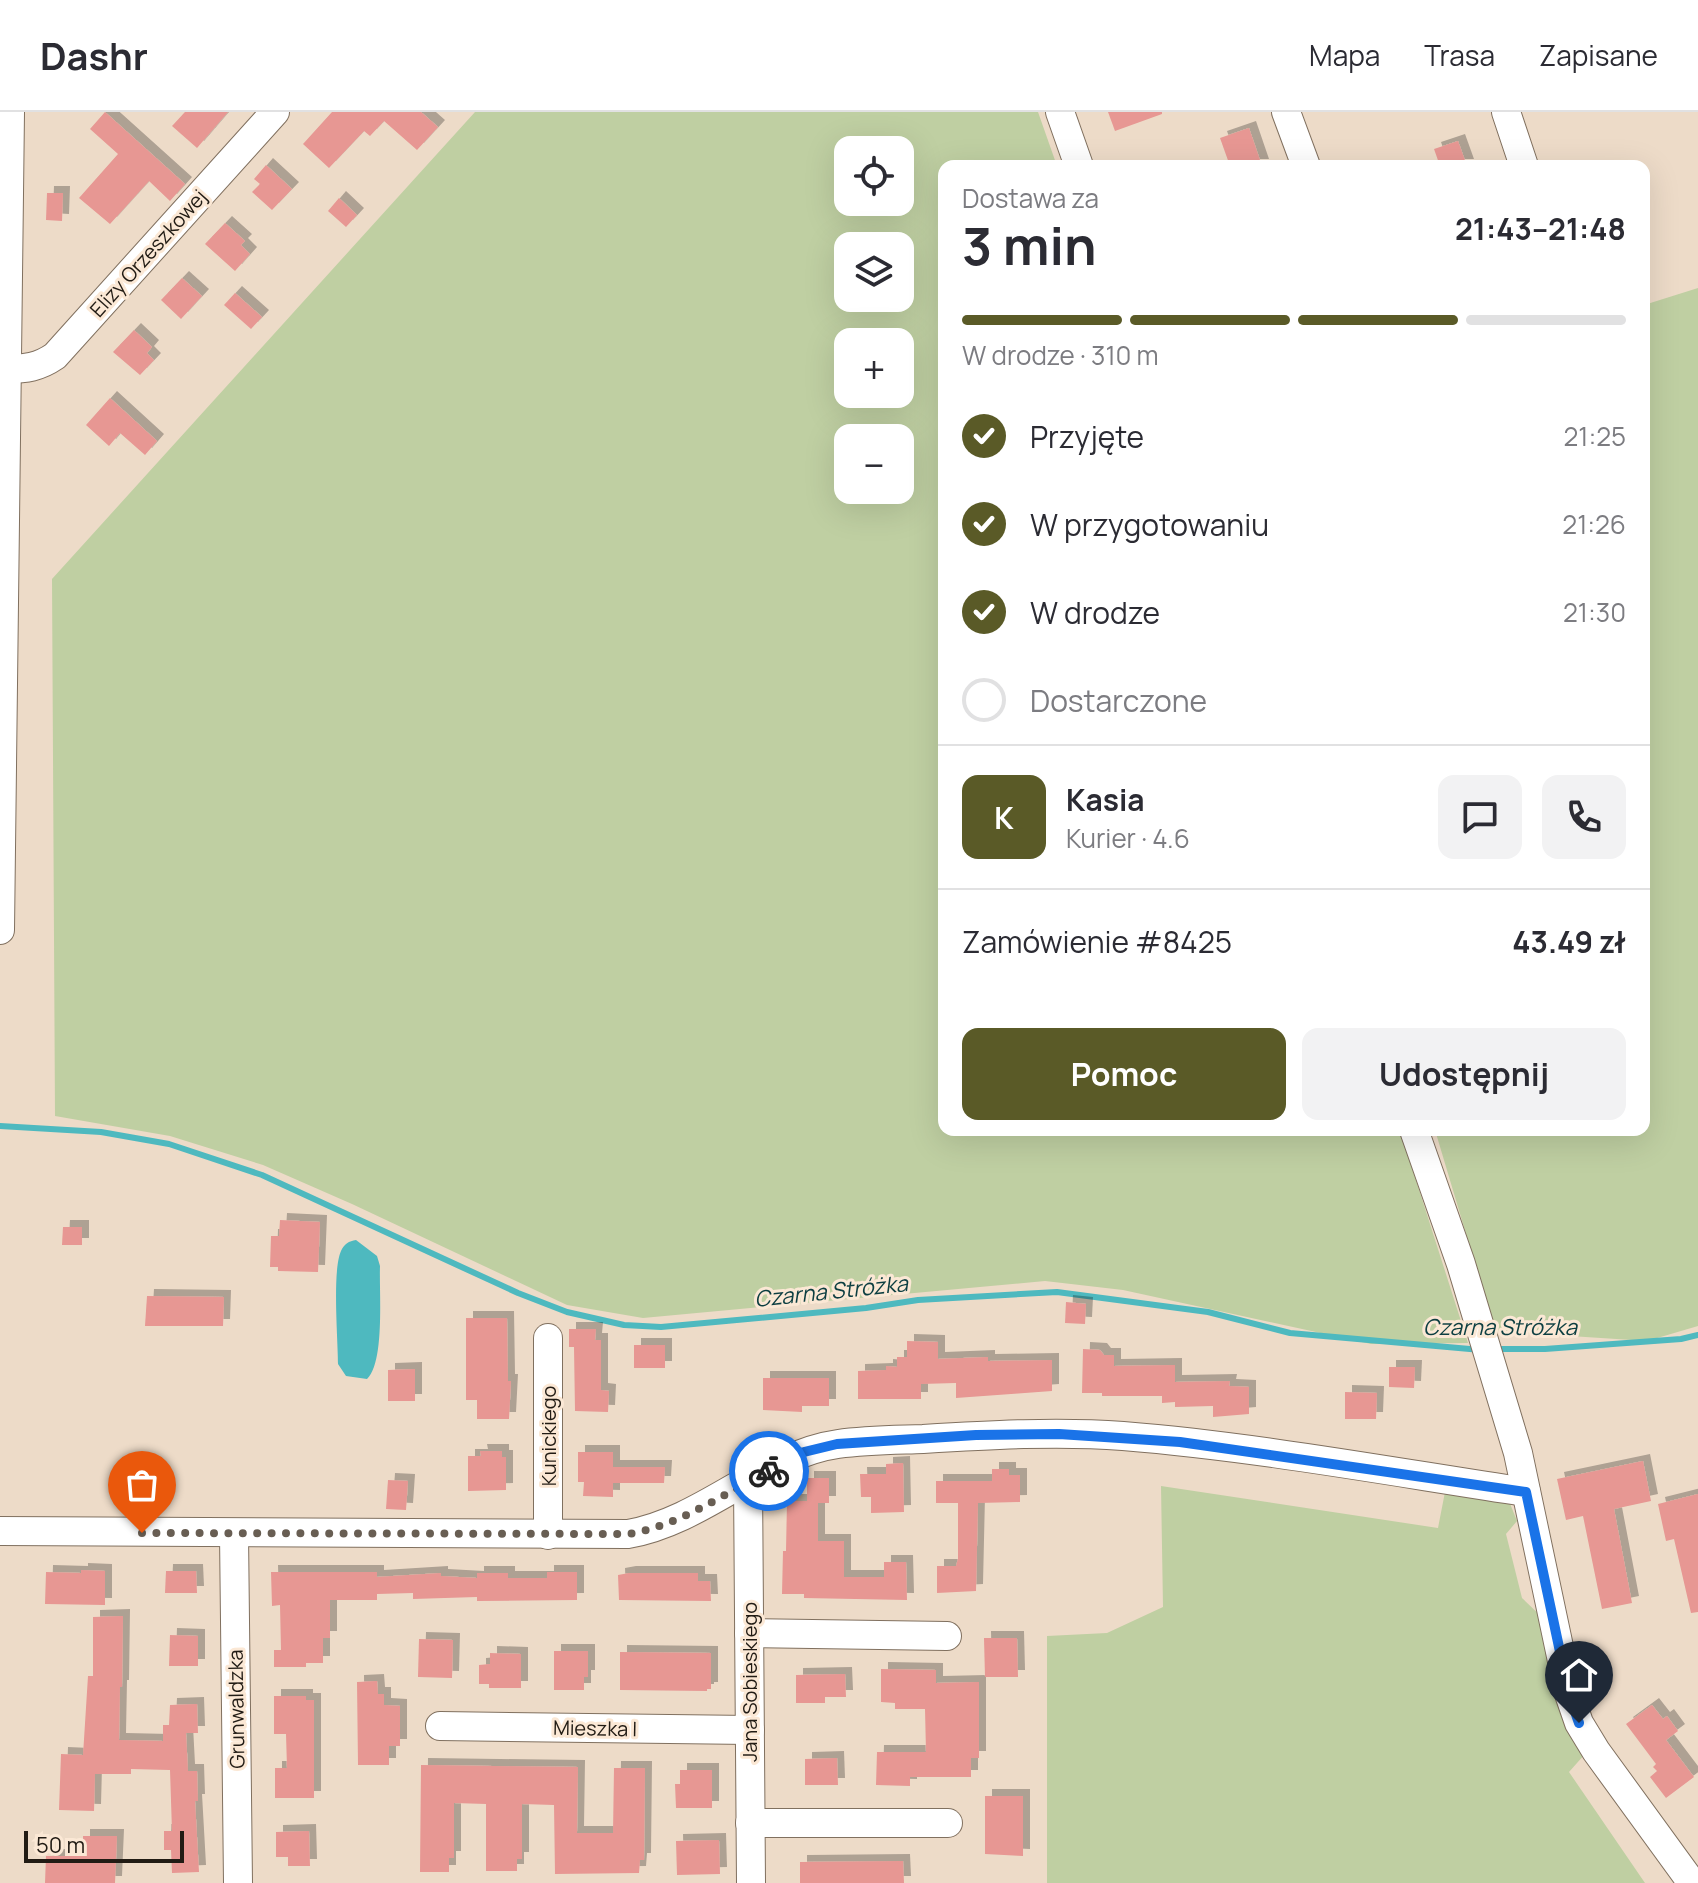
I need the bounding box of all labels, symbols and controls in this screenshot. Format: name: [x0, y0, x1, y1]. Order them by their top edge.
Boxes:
text: Dashr: [40, 29, 148, 81]
text: Mapa: [1309, 36, 1380, 74]
text: Trasa: [1424, 36, 1495, 74]
text: Zapisane: [1539, 36, 1658, 74]
map controls: [834, 136, 914, 504]
button: locate: [834, 136, 914, 216]
text: Dostawa za: [962, 180, 1099, 216]
street label: Elizy Orzeszkowej: [84, 184, 212, 322]
text: 21:43–21:48: [1455, 208, 1626, 249]
text: 3 min: [962, 210, 1097, 281]
button: layers: [834, 232, 914, 312]
button: +: [834, 328, 914, 408]
text: W drodze · 310 m: [962, 337, 1159, 373]
icon: check: [962, 414, 1006, 458]
text: Przyjęte: [1030, 416, 1144, 457]
text: 21:25: [1563, 418, 1626, 454]
button: −: [834, 424, 914, 504]
icon: check: [962, 502, 1006, 546]
text: W przygotowaniu: [1030, 504, 1269, 545]
text: 21:26: [1562, 506, 1626, 542]
icon: check: [962, 590, 1006, 634]
text: W drodze: [1030, 592, 1160, 633]
text: 21:30: [1563, 594, 1626, 630]
text: Dostarczone: [1030, 680, 1207, 721]
button: chat: [1438, 775, 1522, 859]
button: phone: [1542, 775, 1626, 859]
text: Kasia: [1066, 779, 1145, 820]
text: K: [994, 797, 1014, 838]
text: Kurier · 4.6: [1066, 820, 1190, 856]
text: Zamówienie #8425: [962, 921, 1232, 962]
text: 43.49 zł: [1512, 921, 1626, 962]
button: Pomoc: [962, 1028, 1286, 1120]
button: Udostępnij: [1302, 1028, 1626, 1120]
water label: Czarna Stróżka: [753, 1268, 911, 1314]
water label: Czarna Stróżka: [1423, 1312, 1579, 1342]
street label: Kunickiego: [535, 1386, 562, 1486]
courier: [729, 1431, 809, 1511]
icon: bike: [747, 1449, 791, 1493]
pin: [108, 1451, 176, 1533]
icon: bag: [120, 1463, 164, 1507]
street label: Jana Sobieskiego: [736, 1602, 763, 1762]
pin: [1545, 1641, 1613, 1723]
street label: Grunwaldzka: [221, 1649, 251, 1769]
icon: home: [1557, 1653, 1601, 1697]
street label: Mieszka I: [553, 1714, 637, 1742]
scale bar: [24, 1827, 184, 1863]
text: 50 m: [36, 1830, 85, 1860]

